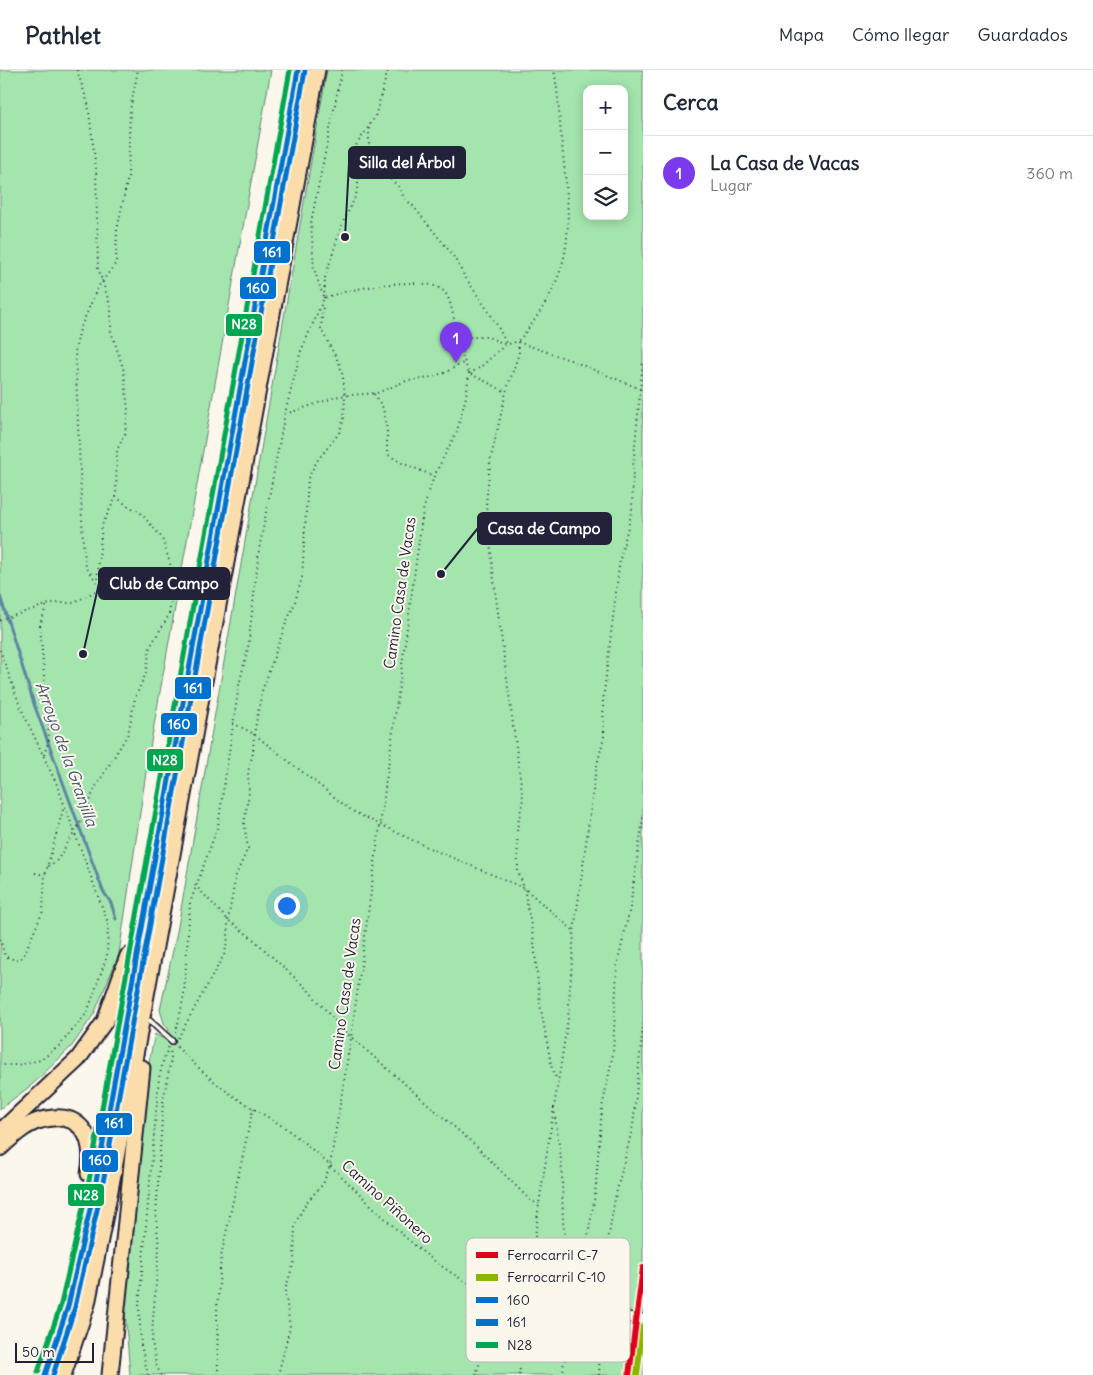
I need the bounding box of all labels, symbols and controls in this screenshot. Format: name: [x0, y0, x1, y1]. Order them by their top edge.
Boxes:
text: Pathlet: [25, 20, 101, 50]
text: Mapa: [779, 23, 824, 46]
text: Cómo llegar: [852, 23, 949, 46]
text: Guardados: [977, 23, 1068, 46]
map controls: [583, 85, 628, 220]
button: +: [583, 85, 628, 130]
text: Cerca: [663, 89, 718, 116]
button: −: [583, 130, 628, 175]
callout: Silla del Árbol: [349, 147, 465, 178]
text: La Casa de Vacas: [710, 151, 860, 175]
text: Silla del Árbol: [359, 152, 455, 172]
text: 1: [676, 163, 682, 183]
text: 360 m: [1026, 163, 1073, 183]
button: layers: [583, 175, 628, 220]
text: Lugar: [710, 175, 752, 195]
line badge: 161: [253, 240, 291, 264]
text: 161: [262, 243, 282, 261]
line badge: 160: [239, 276, 277, 300]
text: 160: [247, 279, 269, 297]
line badge: N28: [225, 313, 263, 337]
text: N28: [231, 315, 257, 333]
pin: 1: [440, 322, 472, 363]
callout: Casa de Campo: [478, 513, 611, 544]
street label: Camino Casa de Vacas: [379, 516, 420, 670]
text: Casa de Campo: [487, 518, 601, 539]
callout: Club de Campo: [99, 568, 229, 599]
text: Club de Campo: [109, 573, 219, 594]
line badge: 161: [174, 676, 212, 700]
water label: Arroyo de la Granjilla: [32, 679, 103, 830]
text: 161: [183, 679, 203, 697]
line badge: 160: [160, 712, 198, 736]
text: 160: [168, 715, 190, 733]
line badge: N28: [146, 748, 184, 772]
text: N28: [152, 751, 178, 769]
your location: [274, 893, 300, 919]
street label: Camino Casa de Vacas: [324, 917, 365, 1071]
line badge: 161: [95, 1112, 133, 1136]
text: 161: [104, 1114, 124, 1132]
line badge: 160: [81, 1149, 119, 1173]
text: 160: [89, 1151, 111, 1169]
street label: Camino Piñonero: [338, 1156, 437, 1248]
line badge: N28: [67, 1183, 105, 1207]
text: N28: [73, 1186, 99, 1204]
legend: [466, 1238, 630, 1362]
text: Ferrocarril C-7: [507, 1246, 598, 1264]
text: Ferrocarril C-10: [507, 1268, 606, 1286]
text: 160: [507, 1291, 530, 1309]
text: 161: [507, 1313, 526, 1331]
text: N28: [507, 1336, 532, 1354]
scale bar: [15, 1340, 94, 1363]
text: 50 m: [22, 1343, 55, 1361]

